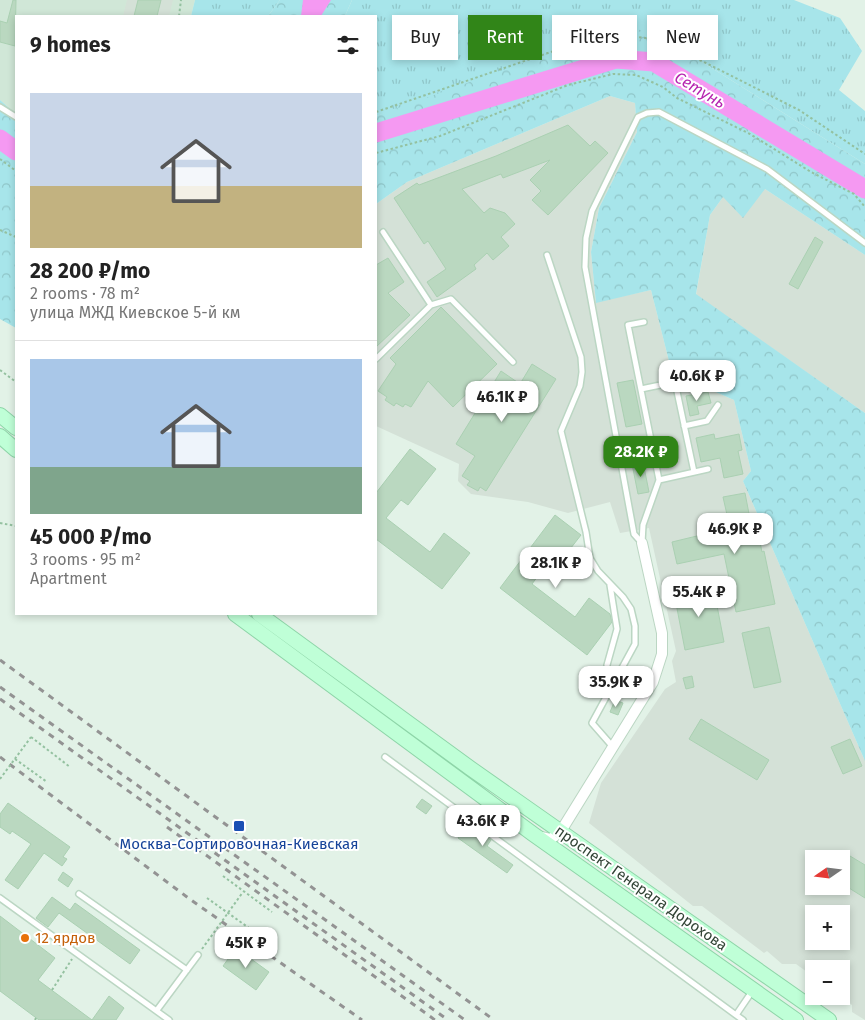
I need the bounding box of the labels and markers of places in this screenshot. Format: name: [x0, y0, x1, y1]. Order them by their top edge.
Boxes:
pin: 40.6K ₽: [651, 360, 743, 402]
pin: 46.1K ₽: [456, 380, 548, 423]
pin: 28.2K ₽: [595, 436, 687, 478]
pin: 46.9K ₽: [689, 512, 781, 555]
pin: 28.1K ₽: [510, 546, 602, 589]
pin: 55.4K ₽: [653, 576, 745, 618]
pin: 35.9K ₽: [570, 666, 662, 708]
pin: 43.6K ₽: [437, 804, 529, 847]
marker: Москва-Сортировочная-Киевская: [232, 819, 246, 833]
place label: Москва-Сортировочная-Киевская: [120, 835, 358, 853]
pin: 45K ₽: [211, 926, 281, 969]
place label: 12 ярдов: [35, 929, 95, 947]
marker: 12 ярдов: [19, 932, 31, 944]

